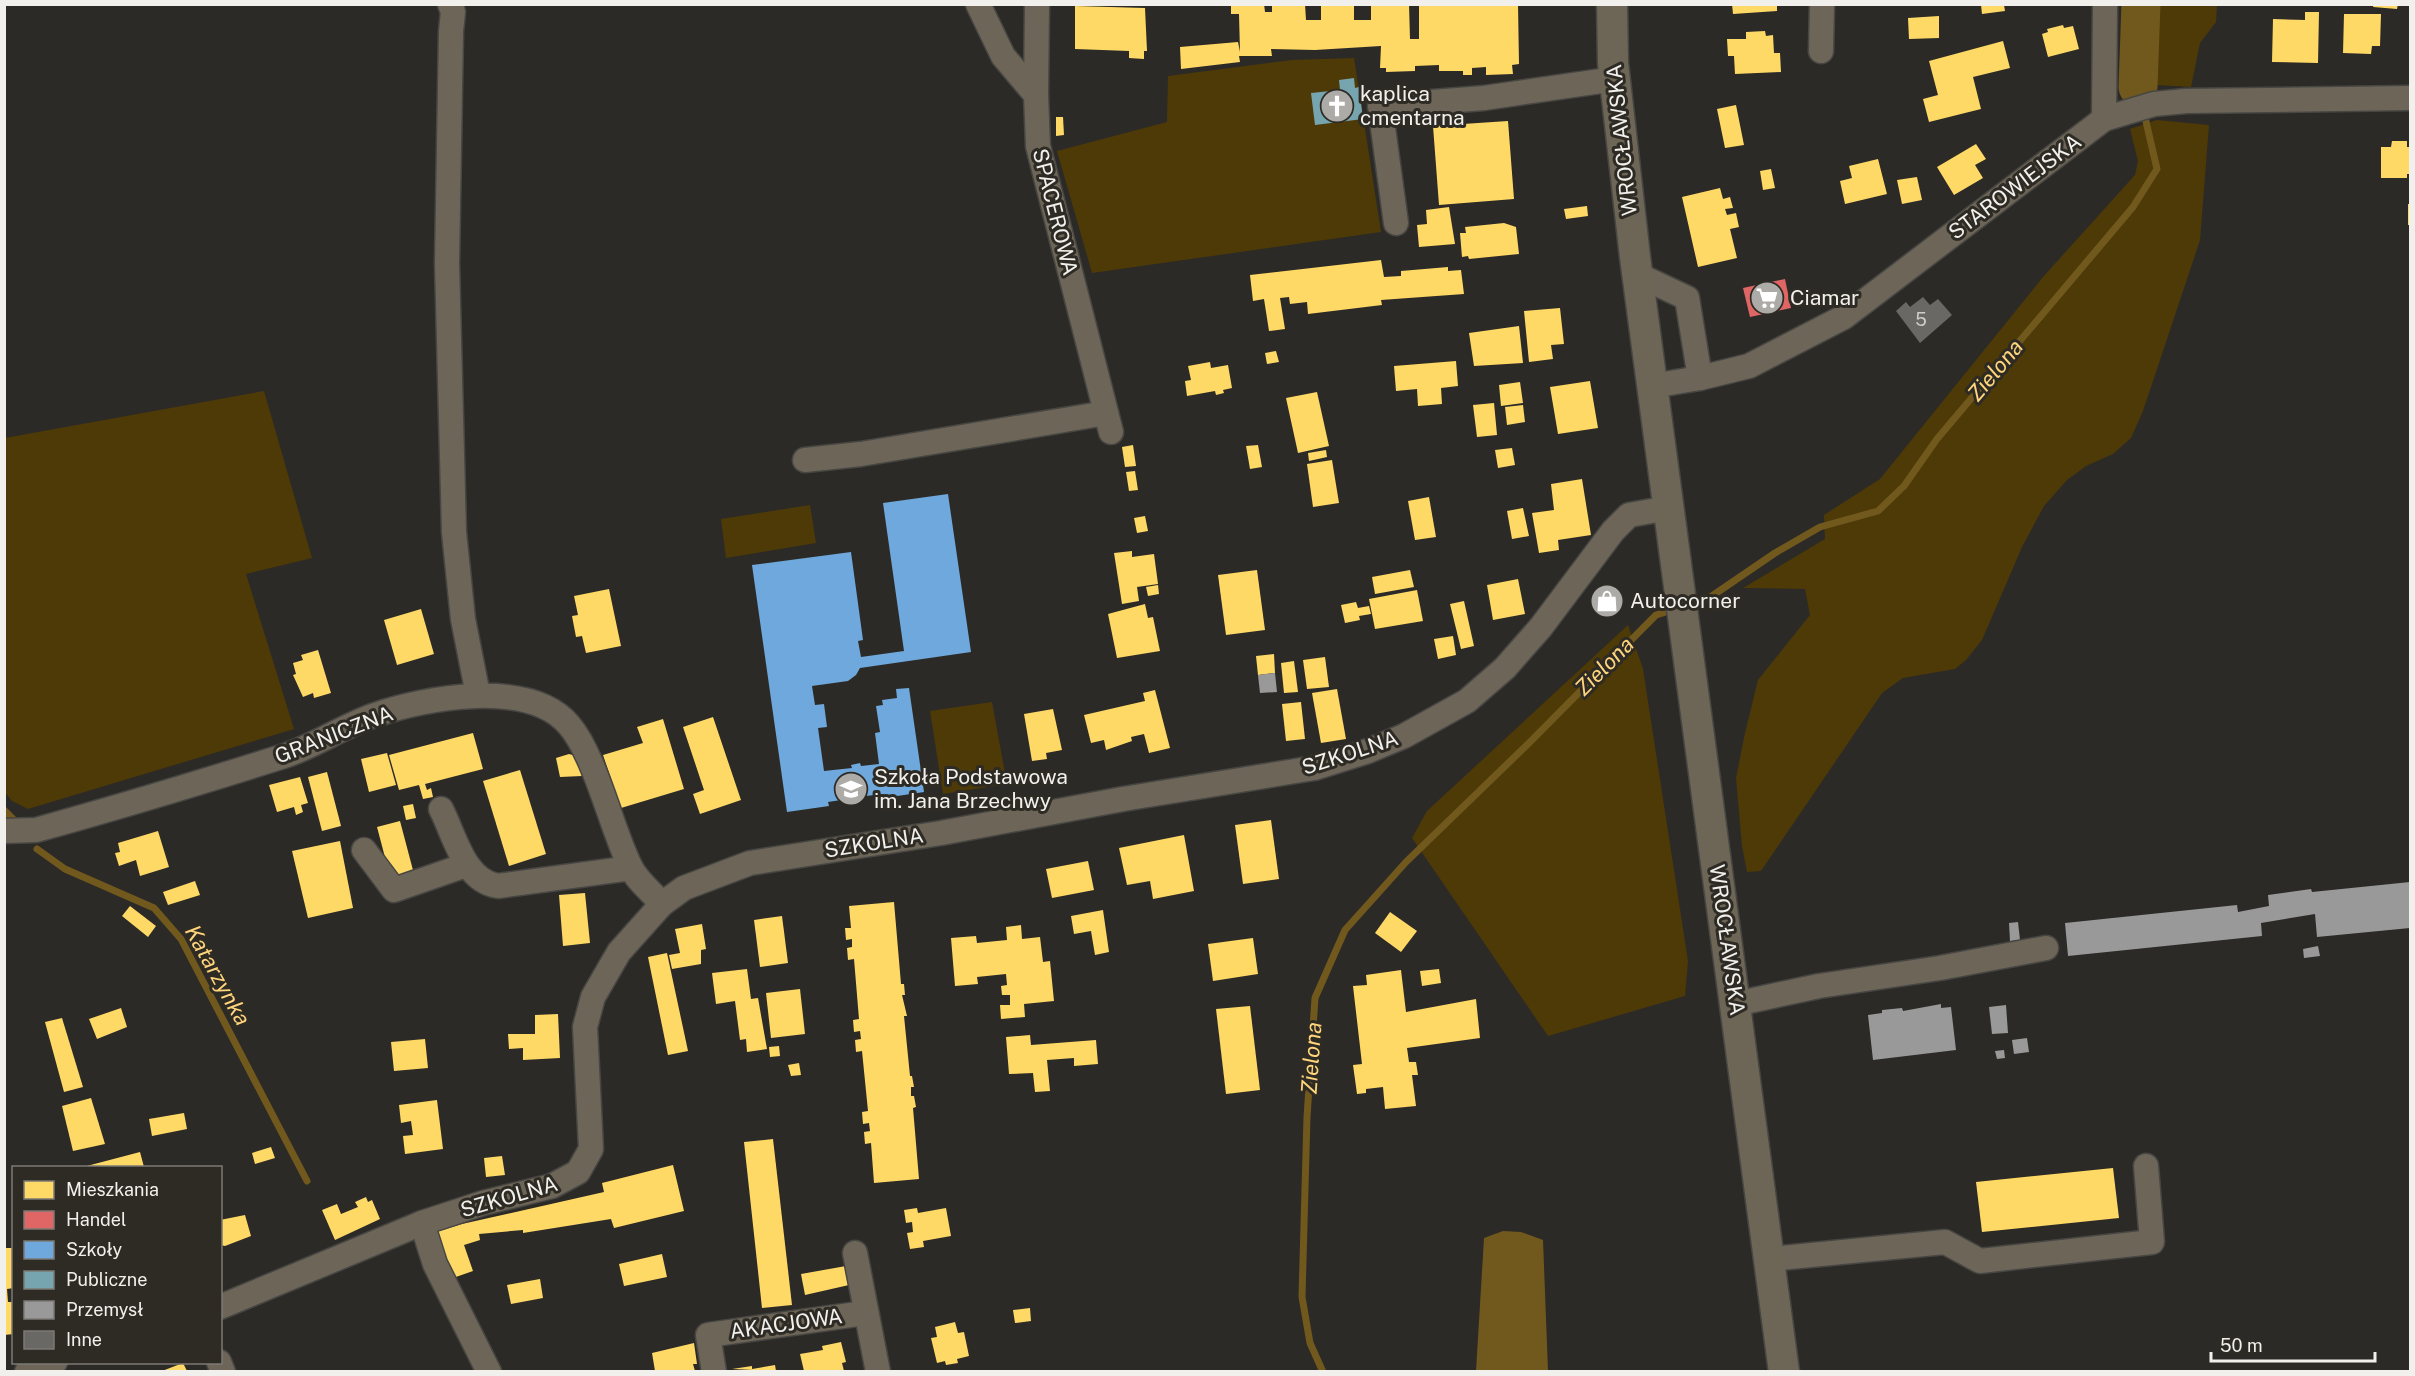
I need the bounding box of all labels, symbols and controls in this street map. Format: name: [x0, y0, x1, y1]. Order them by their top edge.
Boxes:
street label: WROCŁAWSKA: [1601, 63, 1642, 217]
place label: kaplica cmentarna: [1360, 81, 1465, 130]
church icon: kaplica cmentarna: [1319, 88, 1355, 124]
street label: STAROWIEJSKA: [1944, 129, 2086, 245]
street label: SPACEROWA: [1028, 146, 1083, 278]
supermarket icon: Ciamar: [1749, 280, 1785, 316]
place label: Ciamar: [1790, 285, 1859, 310]
house number: 5: [1915, 309, 1927, 330]
water label: Zielona: [1962, 334, 2028, 406]
shop icon: Autocorner: [1589, 583, 1625, 619]
place label: Autocorner: [1630, 588, 1740, 613]
water label: Zielona: [1569, 631, 1639, 701]
street label: GRANICZNA: [271, 700, 397, 769]
street label: SZKOLNA: [1298, 725, 1401, 780]
place label: Szkoła Podstawowa im. Jana Brzechwy: [874, 764, 1068, 813]
school or university icon: Szkoła Podstawowa im. Jana Brzechwy: [833, 771, 869, 807]
street label: SZKOLNA: [823, 822, 925, 863]
street label: WROCŁAWSKA: [1705, 863, 1750, 1017]
water label: Katarzynka: [180, 920, 256, 1030]
water label: Zielona: [1296, 1021, 1326, 1095]
legend: [12, 1166, 222, 1364]
street label: SZKOLNA: [457, 1171, 560, 1222]
text: Mieszkania: [66, 1179, 159, 1200]
text: Handel: [66, 1209, 126, 1230]
text: Szkoły: [66, 1239, 122, 1260]
text: Publiczne: [66, 1269, 147, 1290]
text: Przemysł: [66, 1299, 144, 1320]
street label: AKACJOWA: [728, 1303, 844, 1344]
scale bar: [2211, 1325, 2374, 1363]
text: Inne: [66, 1329, 102, 1350]
text: 50 m: [2220, 1335, 2263, 1356]

